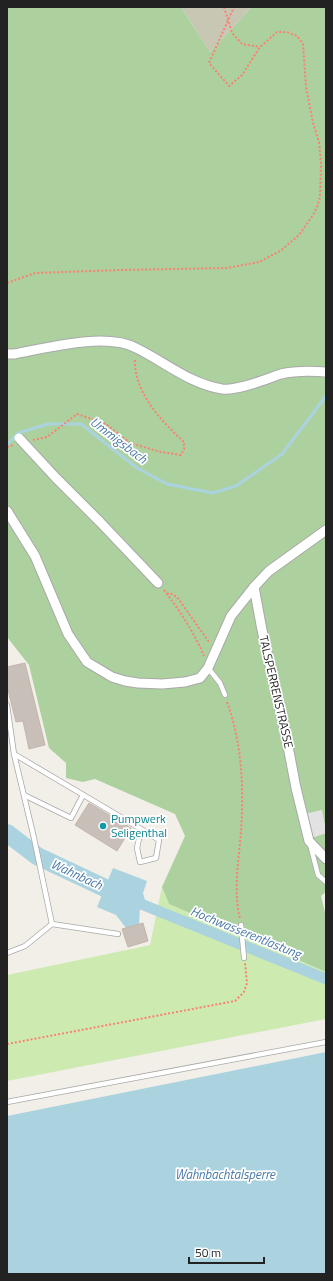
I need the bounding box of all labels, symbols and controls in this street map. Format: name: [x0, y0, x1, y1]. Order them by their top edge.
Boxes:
water label: Ummigsbach: [86, 412, 152, 468]
street label: TALSPERRENSTRASSE: [254, 634, 299, 751]
place label: Pumpwerk Seligenthal: [111, 809, 167, 842]
marker: Pumpwerk Seligenthal: [98, 821, 108, 831]
water label: Wahnbach: [48, 853, 106, 895]
water label: Hochwasserentlastung: [188, 901, 306, 964]
water label: Wahnbachtalsperre: [175, 1164, 276, 1184]
scale bar: [189, 1239, 264, 1265]
text: 50 m: [195, 1243, 221, 1262]

